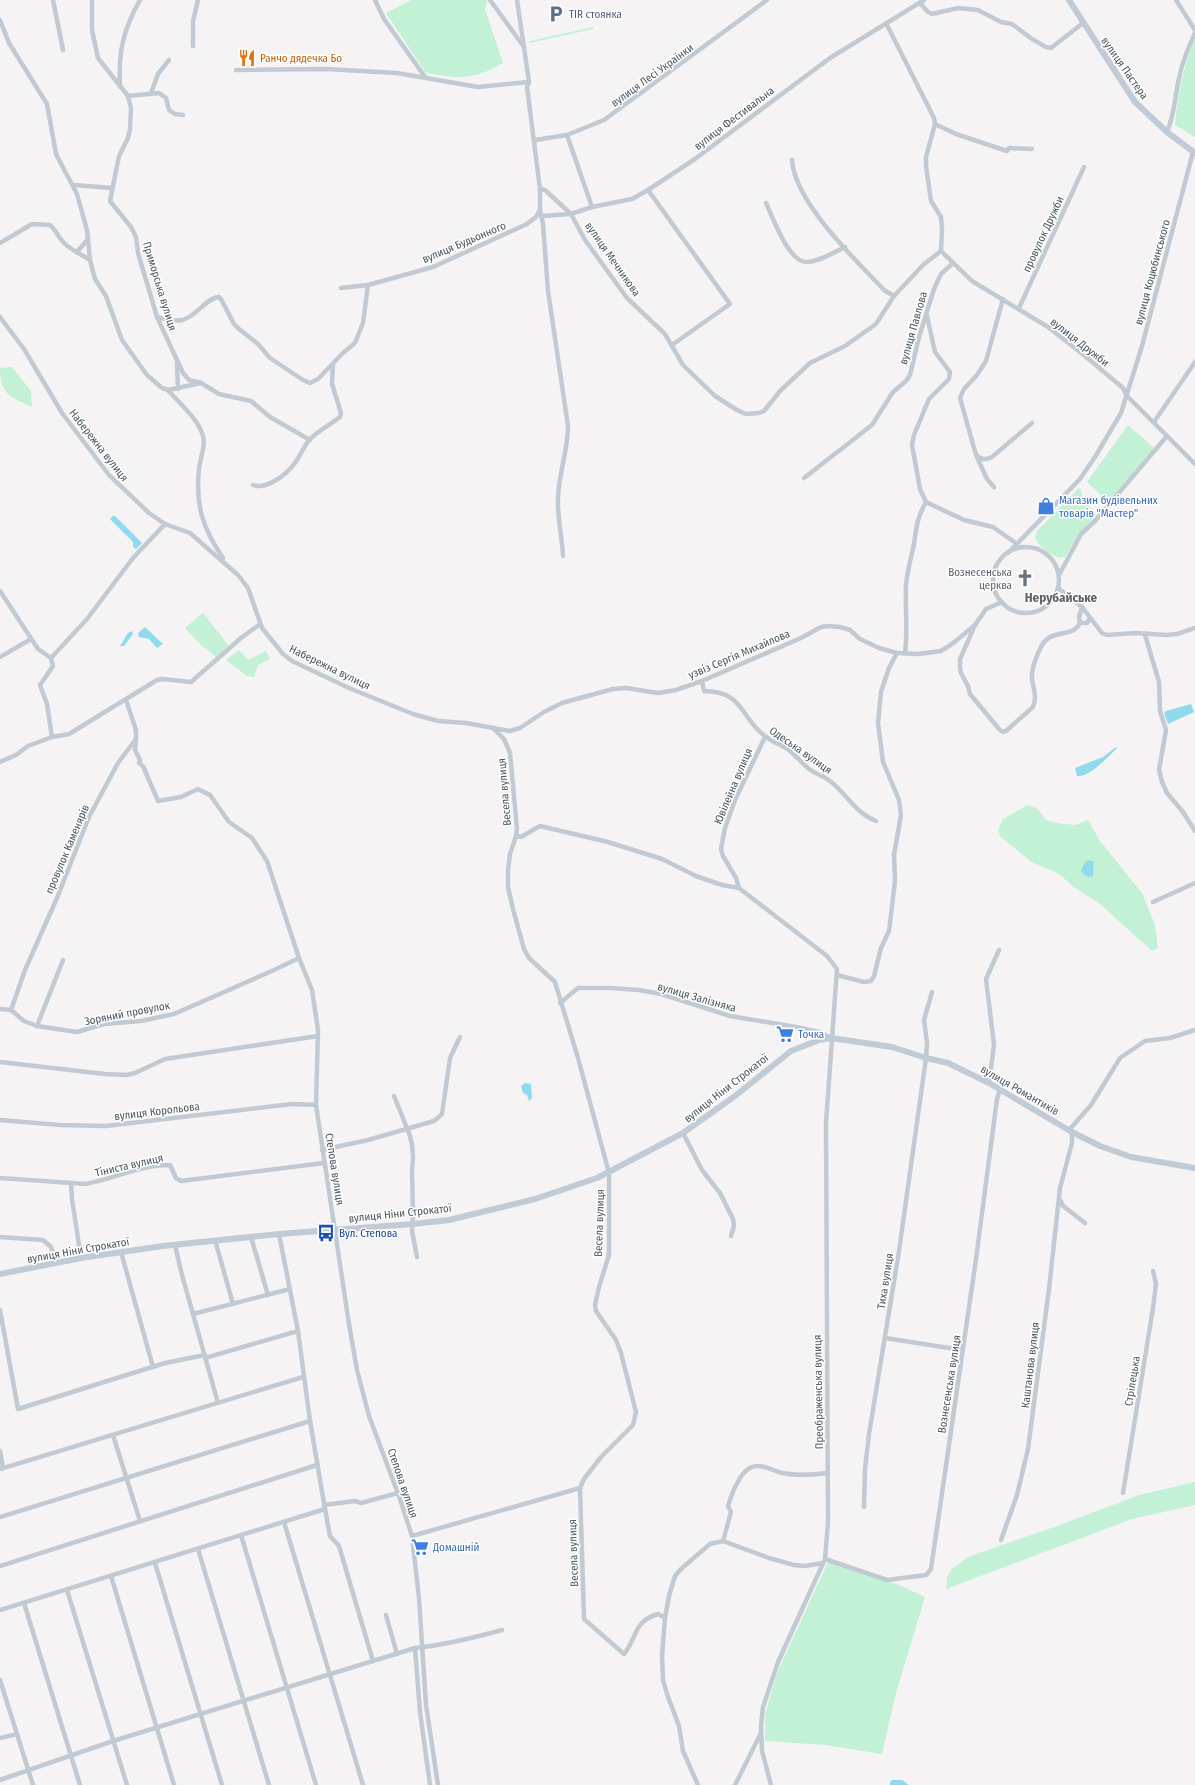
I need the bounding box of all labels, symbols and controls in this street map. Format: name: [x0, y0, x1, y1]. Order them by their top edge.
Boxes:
parking icon: TIR стоянка: [546, 4, 566, 24]
place label: TIR стоянка: [569, 8, 622, 21]
street label: вулиця Пастера: [1098, 35, 1151, 102]
street label: вулиця Лесі Українки: [609, 41, 696, 110]
restaurant icon: Ранчо дядечка Бо: [237, 48, 257, 68]
place label: Ранчо дядечка Бо: [260, 52, 342, 65]
street label: вулиця Фестивальна: [692, 84, 777, 153]
street label: провулок Дружби: [1020, 194, 1067, 274]
street label: вулиця Коцюбинського: [1132, 218, 1173, 326]
street label: вулиця Будьонного: [420, 219, 508, 266]
street label: вулиця Мечникова: [582, 220, 643, 299]
street label: Приморська вулиця: [140, 240, 179, 332]
street label: вулиця Павлова: [897, 290, 930, 366]
street label: вулиця Дружби: [1048, 315, 1112, 369]
street label: Набережна вулиця: [66, 407, 131, 484]
place label: Магазин будівельних товарів "Мастер": [1059, 494, 1158, 520]
shop icon: Магазин будівельних товарів "Мастер": [1036, 496, 1056, 516]
place label: Вознесенська церква: [948, 566, 1012, 592]
church icon: Вознесенська церква: [1015, 568, 1035, 588]
district label: Нерубайське: [1025, 590, 1098, 605]
street label: узвіз Сергія Михайлова: [686, 627, 792, 682]
street label: Набережна вулиця: [287, 642, 372, 693]
street label: Одеська вулиця: [767, 724, 835, 777]
street label: Ювілейна вулиця: [712, 746, 755, 826]
street label: Весела вулиця: [495, 758, 514, 826]
street label: провулок Каменярів: [43, 803, 92, 896]
street label: вулиця Залізняка: [656, 980, 738, 1015]
street label: Зоряний провулок: [83, 999, 172, 1028]
supermarket icon: Точка: [775, 1024, 795, 1044]
place label: Точка: [798, 1028, 824, 1041]
street label: вулиця Ніни Строкатої: [682, 1051, 771, 1125]
street label: вулиця Романтиків: [978, 1063, 1061, 1118]
street label: вулиця Корольова: [114, 1100, 201, 1123]
street label: Степова вулиця: [322, 1132, 347, 1206]
street label: Тіниста вулиця: [94, 1151, 164, 1180]
street label: Весела вулиця: [592, 1189, 607, 1257]
street label: вулиця Ніни Строкатої: [348, 1202, 452, 1225]
bus stop icon: Вул. Степова: [316, 1223, 336, 1243]
place label: Вул. Степова: [339, 1227, 397, 1240]
street label: вулиця Ніни Строкатої: [26, 1235, 130, 1266]
street label: Тиха вулиця: [875, 1252, 896, 1310]
street label: Каштанова вулиця: [1019, 1321, 1042, 1409]
street label: Вознесенська вулиця: [935, 1334, 964, 1434]
street label: Преображенська вулиця: [811, 1335, 826, 1449]
street label: Стрілецька: [1122, 1355, 1143, 1407]
street label: Степова вулиця: [385, 1447, 421, 1520]
street label: Весела вулиця: [566, 1519, 581, 1587]
supermarket icon: Домашній: [410, 1537, 430, 1557]
place label: Домашній: [432, 1541, 479, 1554]

